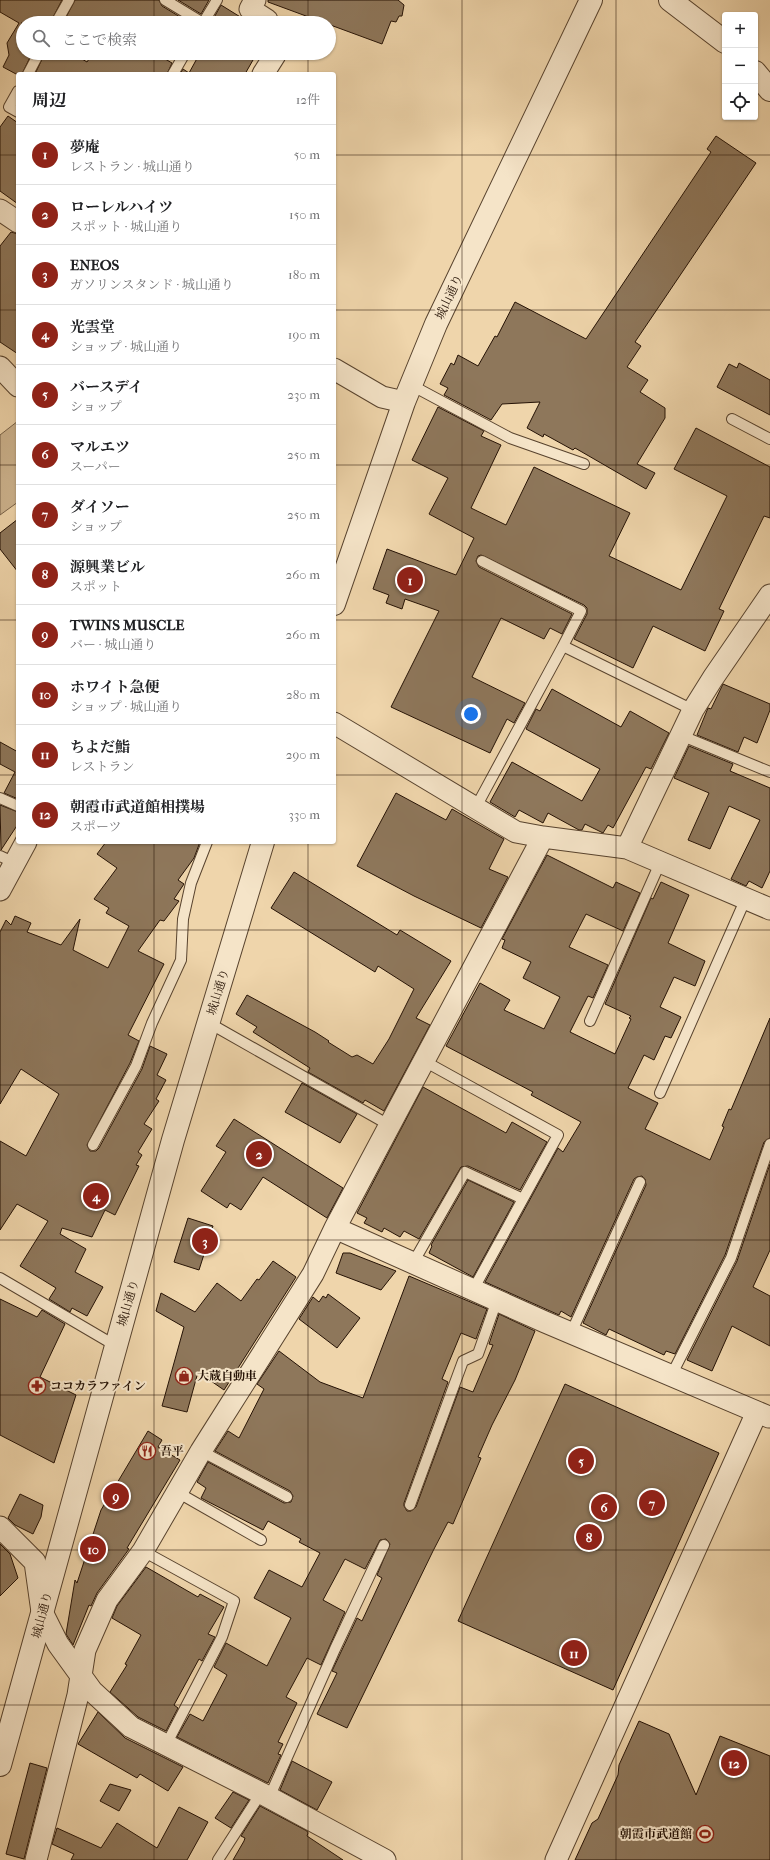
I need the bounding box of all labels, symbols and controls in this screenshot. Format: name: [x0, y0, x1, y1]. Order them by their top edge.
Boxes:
map controls: [722, 12, 758, 120]
button: +: [722, 12, 758, 48]
search box: [16, 16, 336, 60]
icon: search: [30, 27, 52, 49]
text: ここで検索: [62, 31, 137, 49]
button: −: [722, 48, 758, 84]
button: locate: [722, 84, 758, 120]
text: 周辺: [32, 90, 66, 110]
text: 12件: [296, 92, 320, 107]
text: 夢庵: [70, 138, 100, 156]
text: 1: [43, 147, 47, 162]
text: 50 m: [294, 147, 320, 162]
text: レストラン · 城山通り: [70, 159, 195, 174]
text: ローレルハイツ: [70, 198, 173, 216]
text: 2: [42, 207, 48, 222]
text: 150 m: [289, 207, 320, 222]
text: スポット · 城山通り: [70, 219, 182, 234]
text: ENEOS: [70, 256, 119, 274]
text: 3: [42, 267, 48, 282]
text: 180 m: [288, 267, 320, 282]
street label: 城山通り: [433, 272, 465, 322]
text: ガソリンスタンド · 城山通り: [70, 277, 234, 292]
text: 光雲堂: [70, 318, 115, 336]
text: 4: [41, 327, 49, 342]
text: 190 m: [288, 327, 320, 342]
text: ショップ · 城山通り: [70, 339, 182, 354]
text: バースデイ: [70, 378, 143, 396]
text: 5: [42, 387, 48, 402]
text: 230 m: [287, 387, 320, 402]
text: ショップ: [70, 399, 122, 414]
text: マルエツ: [70, 438, 130, 456]
text: 6: [41, 447, 49, 462]
text: 250 m: [287, 447, 320, 462]
text: スーパー: [70, 459, 121, 474]
text: ダイソー: [70, 498, 130, 516]
text: 7: [42, 507, 48, 522]
text: 250 m: [287, 507, 320, 522]
text: ショップ: [70, 519, 122, 534]
text: 源興業ビル: [70, 558, 145, 576]
pin: 1: [397, 565, 423, 595]
text: 8: [42, 567, 48, 582]
text: 260 m: [286, 567, 320, 582]
text: スポット: [70, 579, 122, 594]
text: TWINS MUSCLE: [70, 616, 185, 634]
text: 9: [42, 627, 48, 642]
text: 260 m: [286, 627, 320, 642]
text: バー · 城山通り: [70, 637, 156, 652]
text: ホワイト急便: [70, 678, 160, 696]
text: 10: [39, 687, 51, 702]
text: 280 m: [286, 687, 320, 702]
text: ショップ · 城山通り: [70, 699, 182, 714]
your location: [461, 704, 481, 724]
text: ちよだ鮨: [70, 738, 130, 756]
text: 11: [40, 747, 50, 762]
text: 290 m: [286, 747, 320, 762]
text: レストラン: [70, 759, 135, 774]
text: 朝霞市武道館相撲場: [70, 798, 205, 816]
text: 12: [39, 807, 51, 822]
text: 330 m: [289, 807, 320, 822]
text: スポーツ: [70, 819, 121, 834]
street label: 城山通り: [204, 967, 232, 1017]
pin: 2: [246, 1139, 272, 1169]
pin: 4: [83, 1181, 109, 1211]
pin: 3: [192, 1226, 218, 1256]
street label: 城山通り: [115, 1278, 141, 1328]
shop icon: 大蔵自動車: [174, 1366, 194, 1386]
place label: 大蔵自動車: [197, 1369, 257, 1383]
pharmacy icon: ココカラファイン: [27, 1376, 47, 1396]
place label: ココカラファイン: [50, 1379, 146, 1393]
restaurant icon: 吾平: [137, 1441, 157, 1461]
place label: 吾平: [160, 1444, 184, 1458]
pin: 5: [568, 1446, 594, 1476]
pin: 9: [103, 1481, 129, 1511]
pin: 7: [639, 1488, 665, 1518]
pin: 6: [591, 1492, 617, 1522]
pin: 8: [576, 1522, 602, 1552]
pin: 10: [80, 1534, 106, 1564]
street label: 城山通り: [29, 1590, 55, 1640]
pin: 11: [561, 1638, 587, 1668]
pin: 12: [721, 1748, 747, 1778]
sports icon: 朝霞市武道館: [695, 1824, 715, 1844]
place label: 朝霞市武道館: [620, 1827, 692, 1841]

